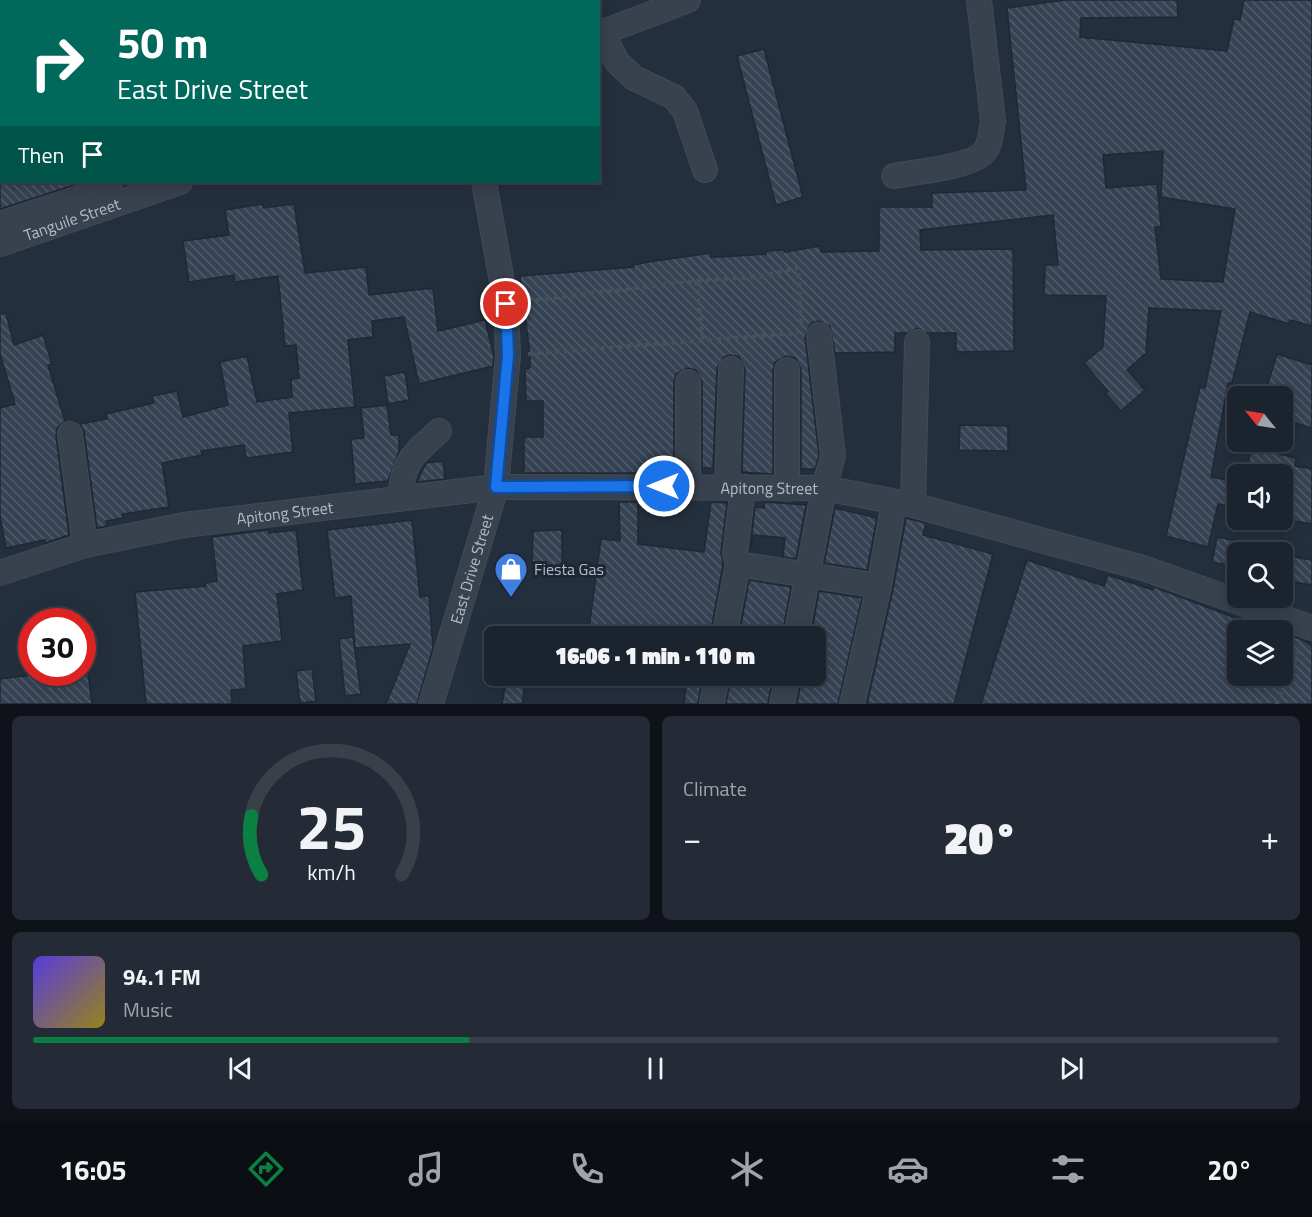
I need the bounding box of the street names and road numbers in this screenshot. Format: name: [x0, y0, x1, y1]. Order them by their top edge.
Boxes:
street label: Tanguile Street: [20, 191, 124, 247]
street label: Apitong Street: [721, 476, 818, 500]
street label: Apitong Street: [235, 495, 335, 531]
street label: East Drive Street: [444, 511, 499, 627]

